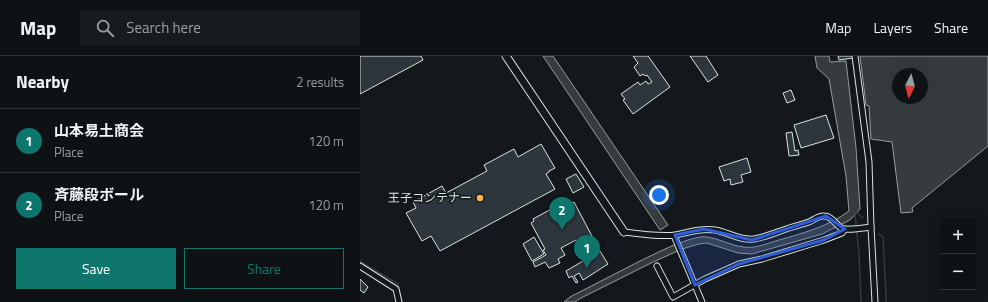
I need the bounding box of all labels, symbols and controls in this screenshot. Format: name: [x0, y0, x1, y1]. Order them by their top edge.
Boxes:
search box: [80, 10, 360, 46]
text: Map: [20, 13, 56, 42]
text: Search here: [126, 16, 201, 39]
icon: search: [94, 17, 116, 39]
text: Map: [825, 17, 851, 38]
text: Layers: [873, 17, 912, 38]
text: Share: [934, 17, 968, 38]
north arrow: [892, 68, 928, 104]
text: Nearby: [16, 69, 69, 95]
text: 2 results: [296, 72, 344, 92]
text: 山本易土商会: [54, 119, 144, 142]
text: 1: [25, 131, 33, 151]
text: 120 m: [308, 131, 344, 151]
text: Place: [54, 142, 83, 162]
text: 斉藤段ボール: [54, 183, 144, 206]
your location: [649, 185, 669, 205]
place label: 王子コンテナー: [388, 188, 472, 207]
marker: 王子コンテナー: [475, 193, 485, 203]
text: 2: [25, 195, 33, 215]
text: 120 m: [308, 195, 344, 215]
pin: 2: [549, 197, 575, 230]
text: Place: [54, 206, 83, 226]
map controls: [940, 218, 976, 290]
button: +: [940, 218, 976, 254]
pin: 1: [574, 235, 600, 268]
button: Save: [16, 248, 176, 289]
button: Share: [184, 248, 344, 289]
button: −: [940, 254, 976, 290]

